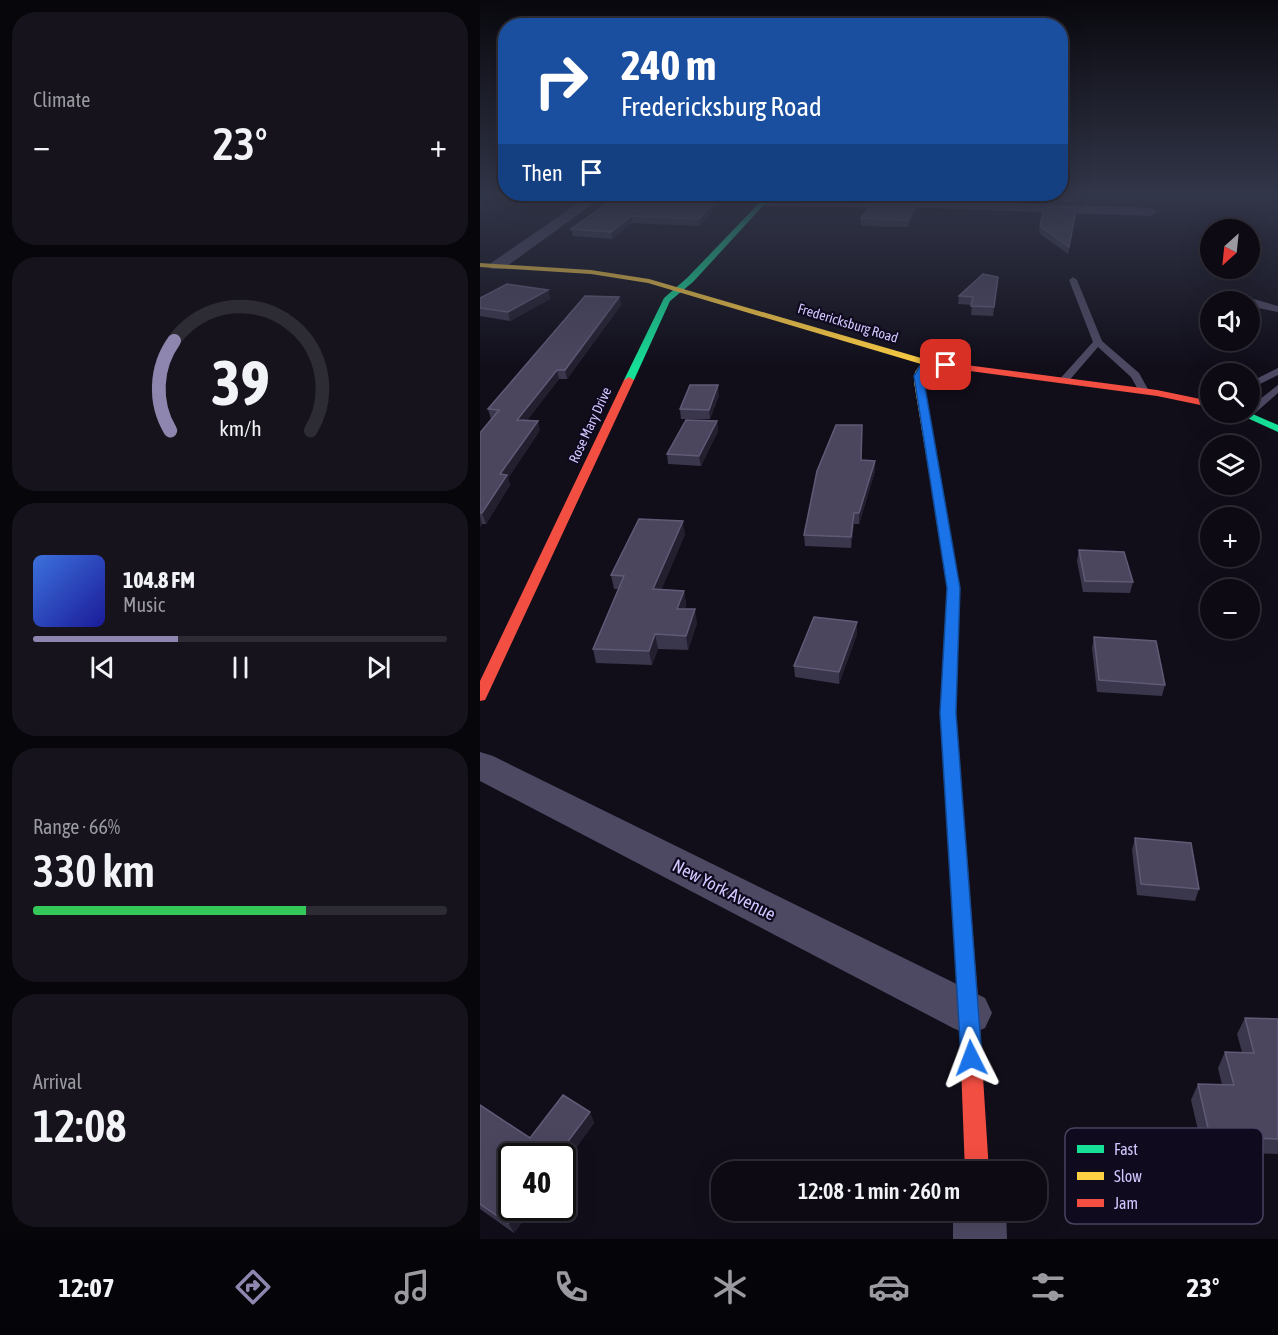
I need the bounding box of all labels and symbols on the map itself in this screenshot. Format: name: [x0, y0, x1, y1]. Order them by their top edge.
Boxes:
north arrow: [1200, 219, 1260, 279]
street label: Fredericksburg Road: [796, 300, 900, 346]
pin: [920, 339, 971, 390]
street label: Rose Mary Drive: [565, 385, 615, 465]
street label: New York Avenue: [669, 855, 779, 925]
position arrow: [939, 1026, 1003, 1090]
legend: [1065, 1128, 1263, 1224]
text: Fast: [1114, 1140, 1138, 1158]
speed limit sign: 40: [498, 1143, 576, 1221]
text: Slow: [1114, 1167, 1142, 1185]
text: Jam: [1114, 1194, 1138, 1212]

